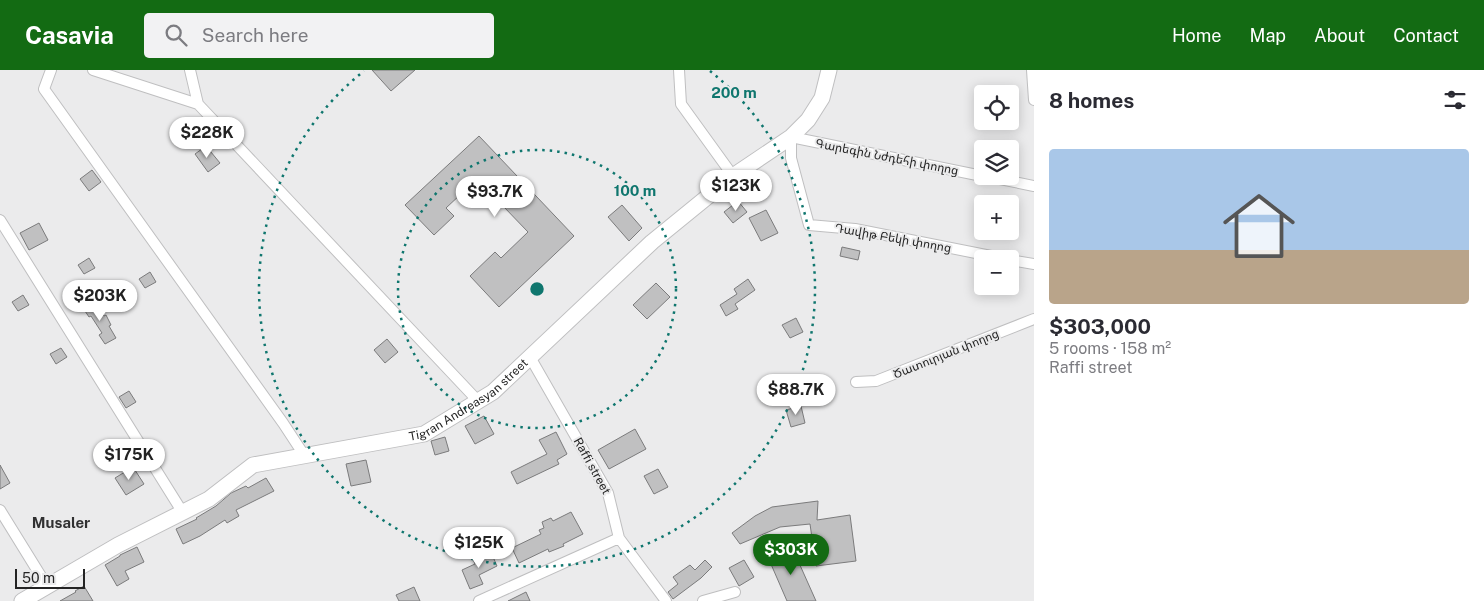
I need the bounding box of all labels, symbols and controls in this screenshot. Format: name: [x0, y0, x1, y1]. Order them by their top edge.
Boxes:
search box: [144, 13, 494, 58]
text: Casavia: [25, 21, 114, 49]
icon: search: [162, 21, 190, 49]
text: Search here: [202, 24, 308, 46]
text: Home: [1172, 25, 1222, 46]
text: Map: [1250, 25, 1286, 46]
text: About: [1314, 25, 1365, 46]
text: Contact: [1393, 25, 1459, 46]
text: 200 m: [711, 84, 757, 101]
map controls: [974, 85, 1019, 295]
button: locate: [974, 85, 1019, 130]
icon: filters: [1441, 86, 1469, 114]
text: 8 homes: [1049, 88, 1134, 113]
pin: $228K: [172, 116, 242, 159]
text: $228K: [180, 123, 234, 142]
street label: Գարեգին Նժդեհի փողոց: [814, 136, 960, 178]
button: layers: [974, 140, 1019, 185]
pin: $123K: [701, 170, 771, 212]
pin: $93.7K: [454, 176, 536, 218]
text: $123K: [711, 176, 761, 195]
icon: home: [1214, 181, 1304, 271]
text: $93.7K: [467, 182, 523, 201]
text: 100 m: [614, 182, 656, 199]
button: +: [974, 195, 1019, 240]
street label: Դավիթ Բեկի փողոց: [834, 221, 952, 255]
button: −: [974, 250, 1019, 295]
pin: $203K: [65, 280, 135, 322]
centre of rings: [528, 280, 546, 298]
text: $203K: [73, 286, 127, 305]
text: $303,000: [1049, 314, 1151, 339]
street label: Ծատուրյան փողոց: [891, 326, 1001, 382]
text: 5 rooms · 158 m²: [1049, 339, 1171, 358]
street label: Tigran Andreasyan street: [408, 356, 531, 444]
text: Raffi street: [1049, 358, 1133, 377]
pin: $88.7K: [755, 374, 837, 416]
text: $88.7K: [768, 380, 824, 399]
street label: Raffi street: [571, 435, 613, 497]
pin: $175K: [94, 438, 164, 481]
text: $175K: [104, 445, 154, 464]
district label: Musaler: [32, 514, 90, 531]
pin: $125K: [444, 526, 514, 569]
text: $125K: [454, 533, 504, 552]
pin: $303K: [756, 534, 826, 576]
text: $303K: [764, 540, 818, 559]
scale bar: [15, 566, 85, 589]
text: 50 m: [22, 570, 55, 586]

